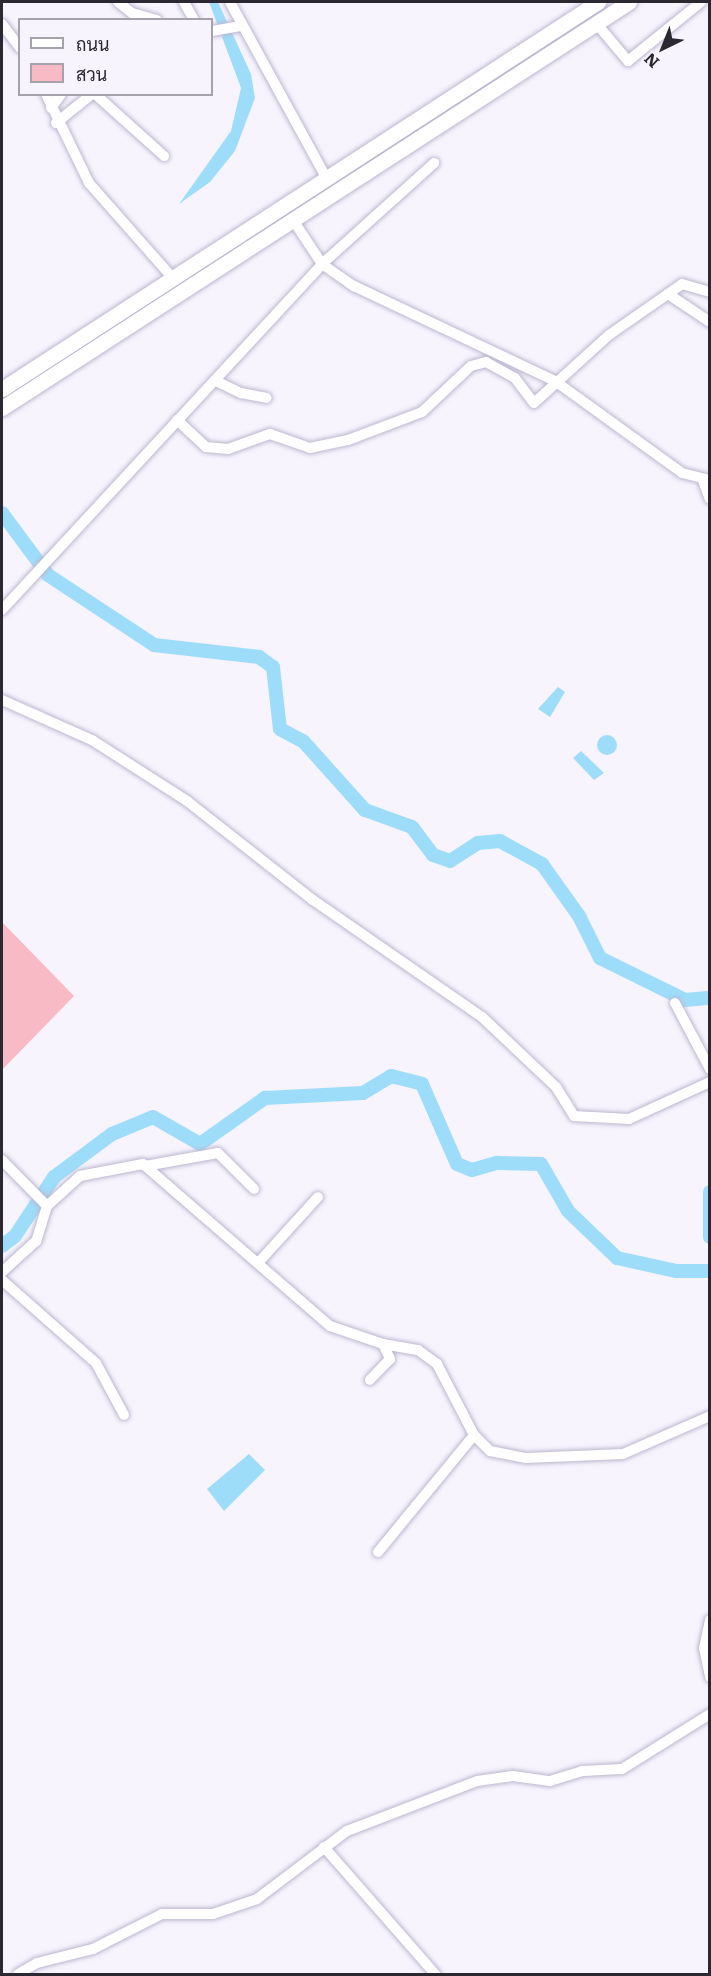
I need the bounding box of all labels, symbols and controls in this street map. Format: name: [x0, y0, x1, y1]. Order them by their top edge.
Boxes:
legend: [18, 18, 213, 96]
north arrow: [633, 18, 693, 78]
text: ถนน: [76, 30, 109, 57]
text: N: [638, 48, 664, 75]
text: สวน: [76, 60, 107, 87]

